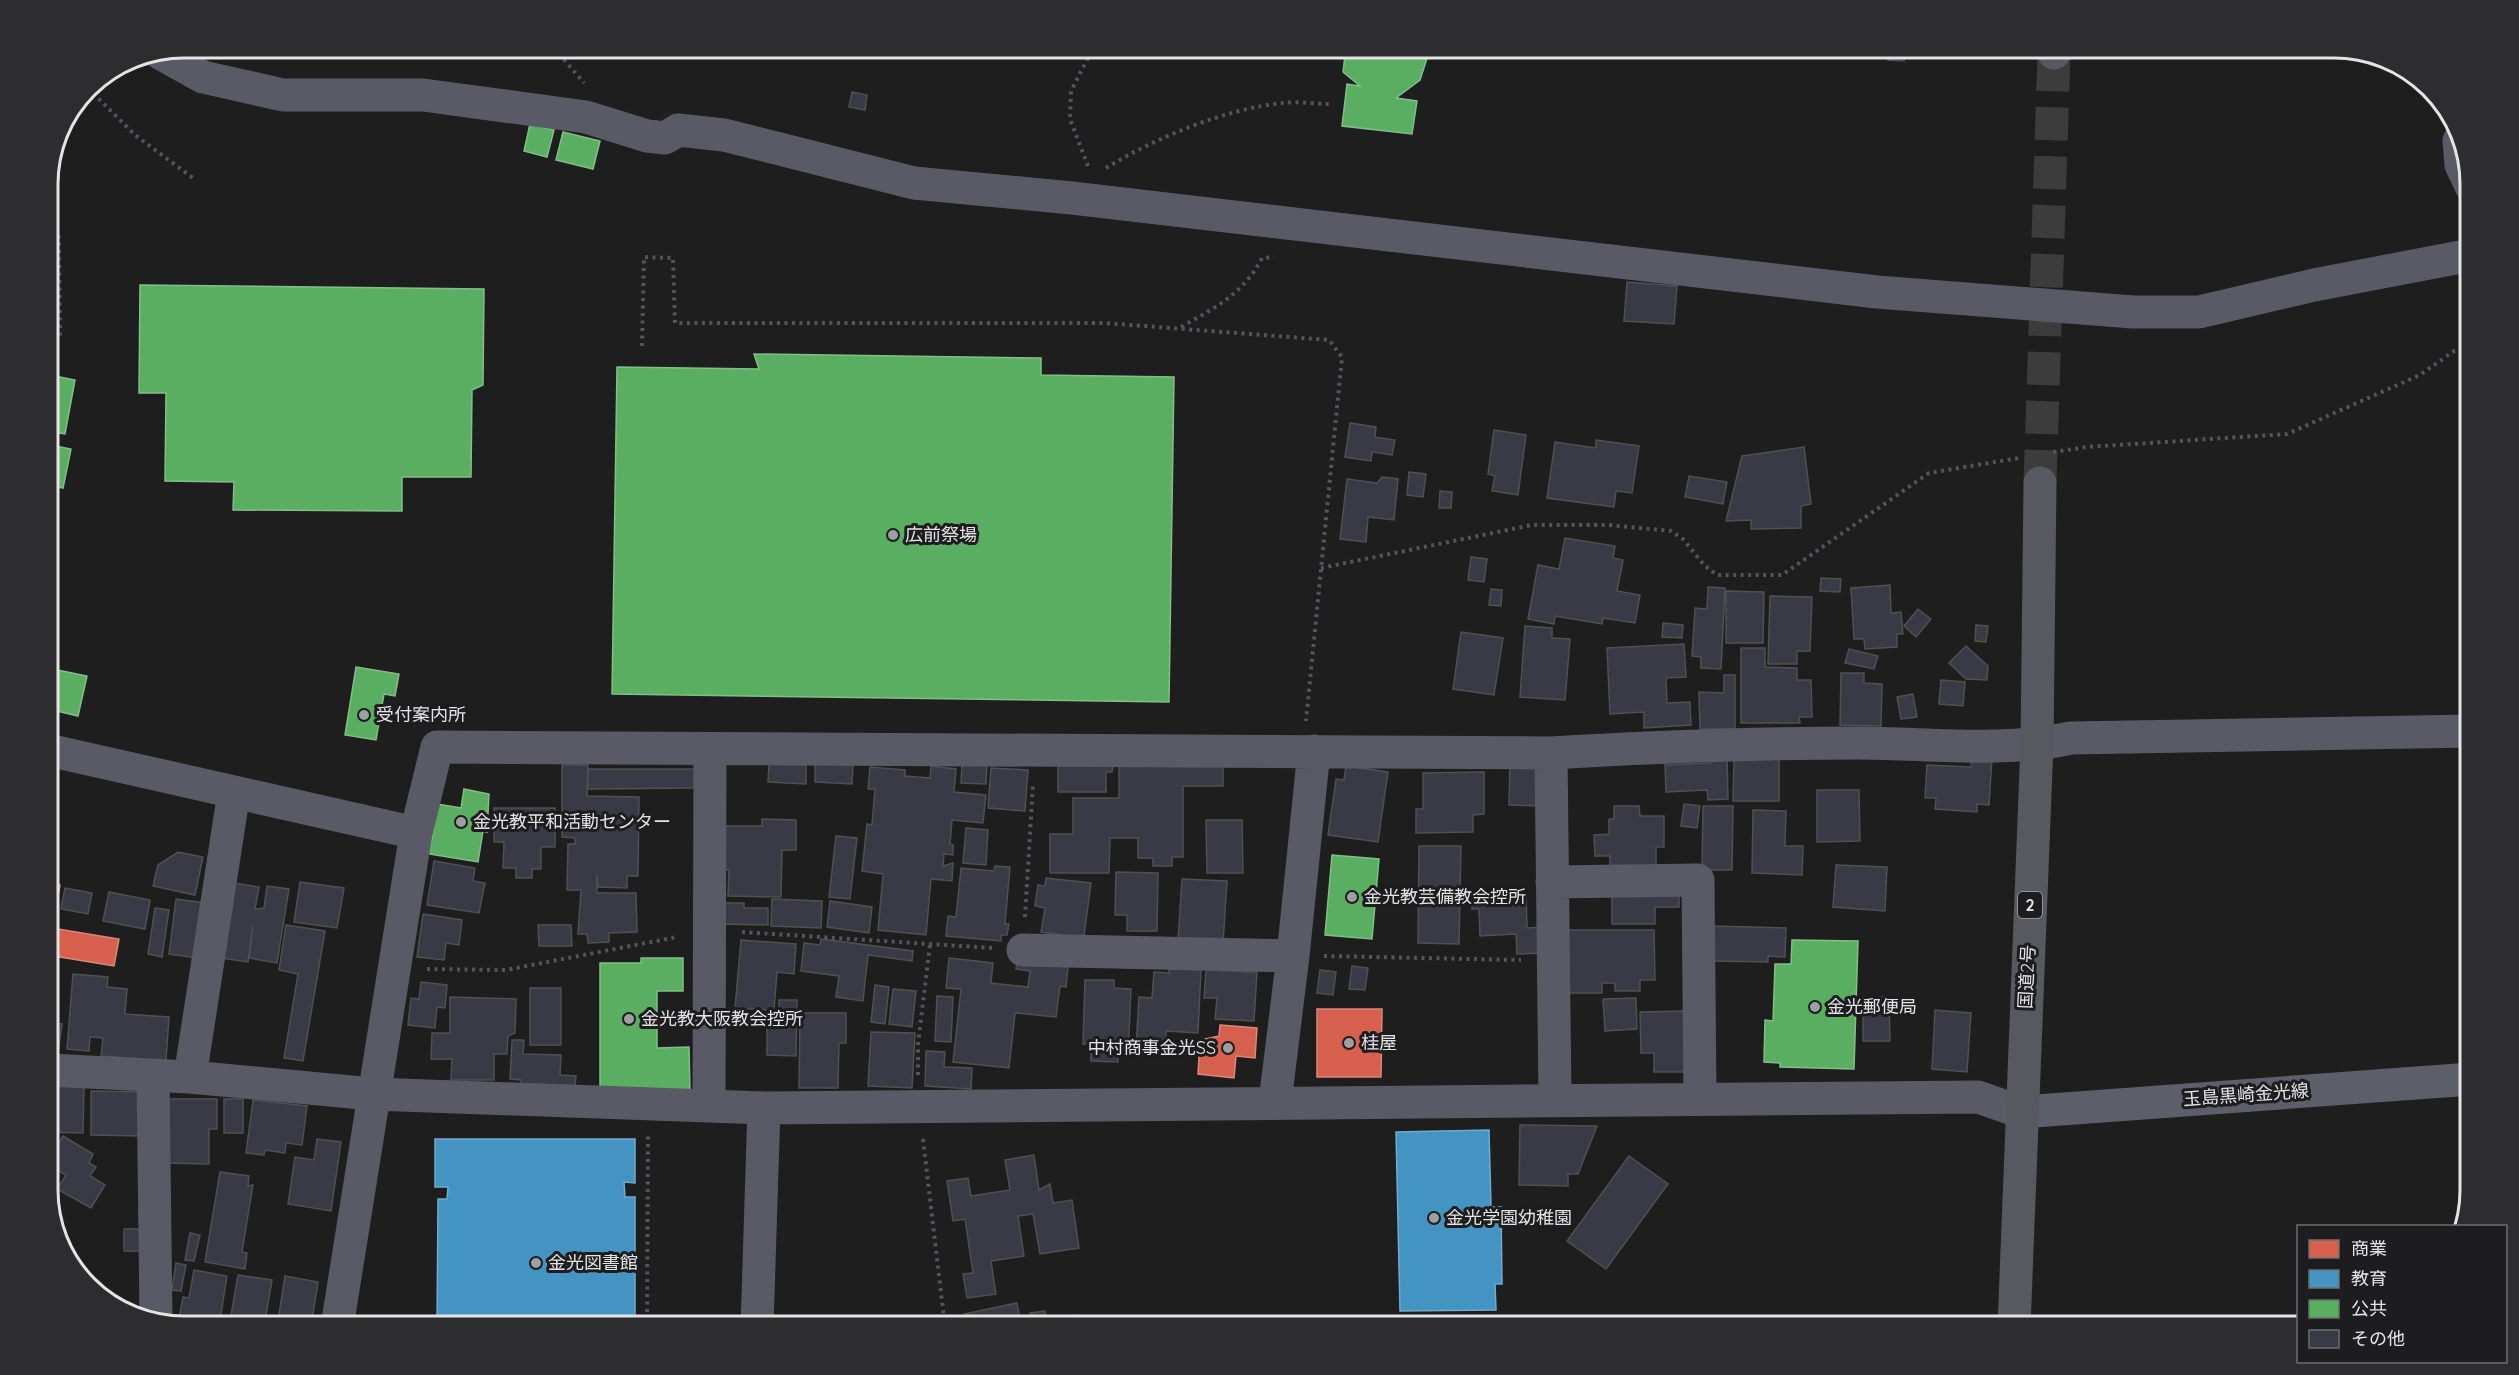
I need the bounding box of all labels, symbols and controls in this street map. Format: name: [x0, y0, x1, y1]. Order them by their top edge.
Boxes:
place label: 広前祭場: [905, 523, 977, 546]
marker: 広前祭場: [886, 528, 900, 542]
place label: 受付案内所: [376, 703, 466, 726]
marker: 受付案内所: [357, 708, 371, 722]
place label: 金光教平和活動センター: [473, 810, 671, 833]
marker: 金光教平和活動センター: [454, 815, 468, 829]
place label: 金光教芸備教会控所: [1364, 885, 1526, 908]
marker: 金光教芸備教会控所: [1345, 890, 1359, 904]
road number: 2: [2018, 892, 2042, 918]
street label: 国道2号: [2013, 944, 2040, 1010]
place label: 金光郵便局: [1827, 995, 1917, 1018]
marker: 金光郵便局: [1808, 1000, 1822, 1014]
place label: 金光教大阪教会控所: [641, 1007, 803, 1030]
marker: 金光教大阪教会控所: [622, 1012, 636, 1026]
place label: 桂屋: [1361, 1031, 1397, 1054]
place label: 中村商事金光SS: [1088, 1036, 1216, 1059]
marker: 桂屋: [1342, 1036, 1356, 1050]
marker: 中村商事金光SS: [1221, 1041, 1235, 1055]
street label: 玉島黒崎金光線: [2182, 1079, 2310, 1110]
place label: 金光学園幼稚園: [1446, 1206, 1572, 1229]
marker: 金光学園幼稚園: [1427, 1211, 1441, 1225]
legend: [2297, 1225, 2507, 1363]
text: 商業: [2351, 1237, 2387, 1260]
place label: 金光図書館: [548, 1251, 638, 1274]
marker: 金光図書館: [529, 1256, 543, 1270]
text: 教育: [2351, 1267, 2387, 1290]
text: 公共: [2351, 1297, 2387, 1320]
text: その他: [2351, 1327, 2405, 1350]

